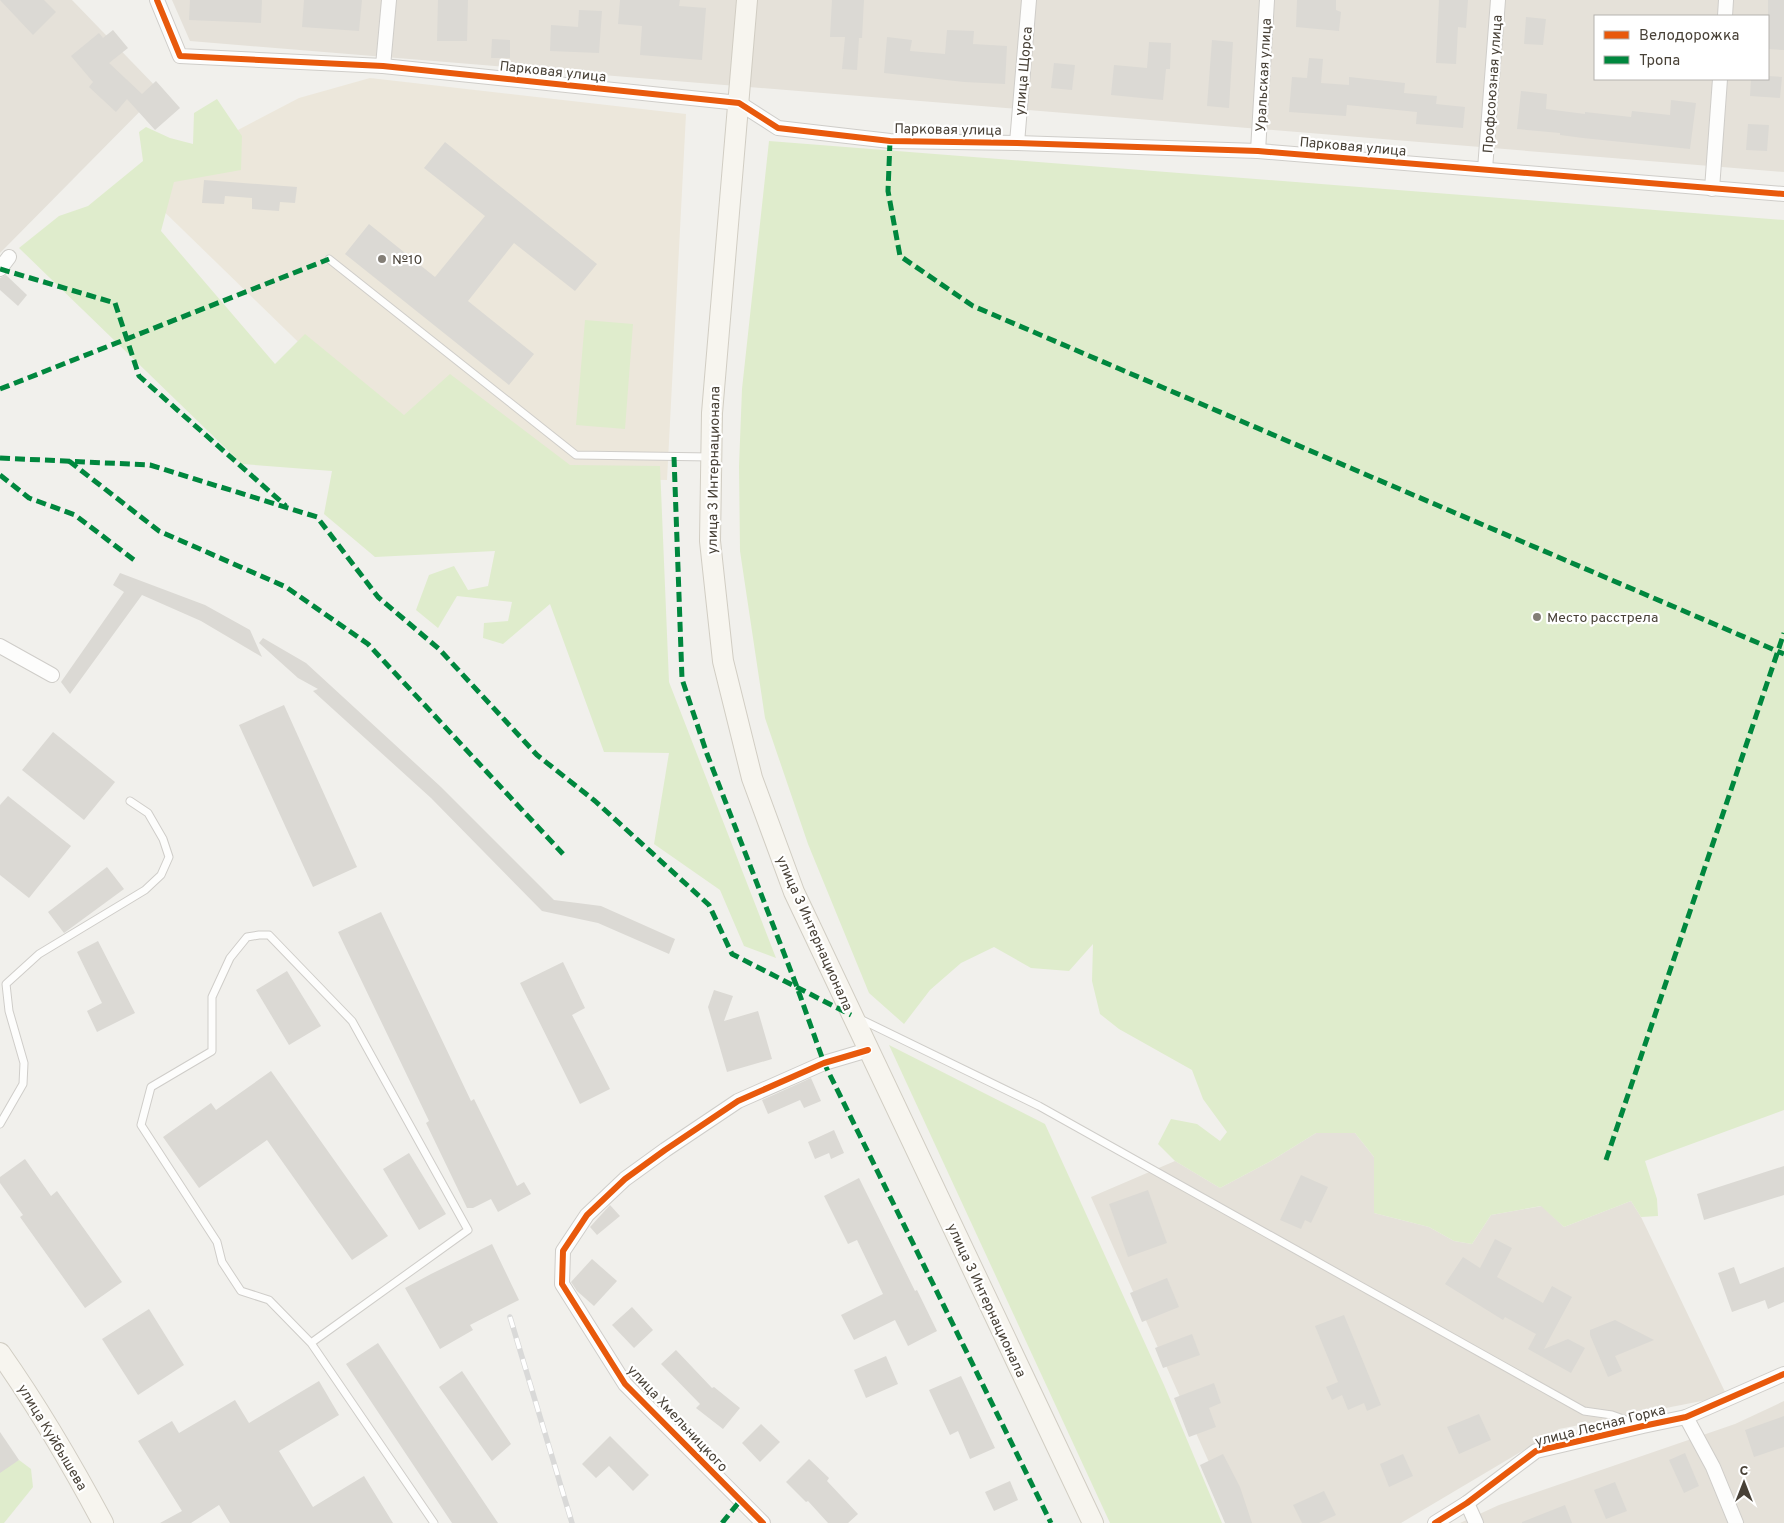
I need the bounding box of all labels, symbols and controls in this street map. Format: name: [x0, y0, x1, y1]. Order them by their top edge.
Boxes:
street label: Профсоюзная улица: [1480, 14, 1507, 154]
legend: [1594, 15, 1769, 80]
street label: Уральская улица: [1253, 18, 1276, 133]
street label: улица Щорса: [1012, 26, 1037, 116]
text: Велодорожка: [1639, 27, 1739, 46]
text: Тропа: [1639, 52, 1680, 71]
street label: Парковая улица: [499, 58, 607, 87]
street label: Парковая улица: [894, 121, 1002, 140]
street label: Парковая улица: [1299, 134, 1407, 161]
place label: №10: [392, 252, 423, 269]
marker: №10: [376, 253, 388, 265]
street label: улица 3 Интернационала: [705, 386, 724, 554]
place label: Место расстрела: [1547, 610, 1658, 627]
marker: Место расстрела: [1531, 611, 1543, 623]
street label: улица 3 Интернационала: [772, 853, 856, 1014]
street label: улица 3 Интернационала: [942, 1221, 1029, 1380]
street label: улица Хмельницкого: [623, 1362, 731, 1476]
street label: улица Куйбышева: [13, 1381, 90, 1494]
street label: улица Лесная Горка: [1533, 1402, 1667, 1451]
north arrow: [1719, 1458, 1769, 1508]
text: С: [1740, 1463, 1749, 1480]

